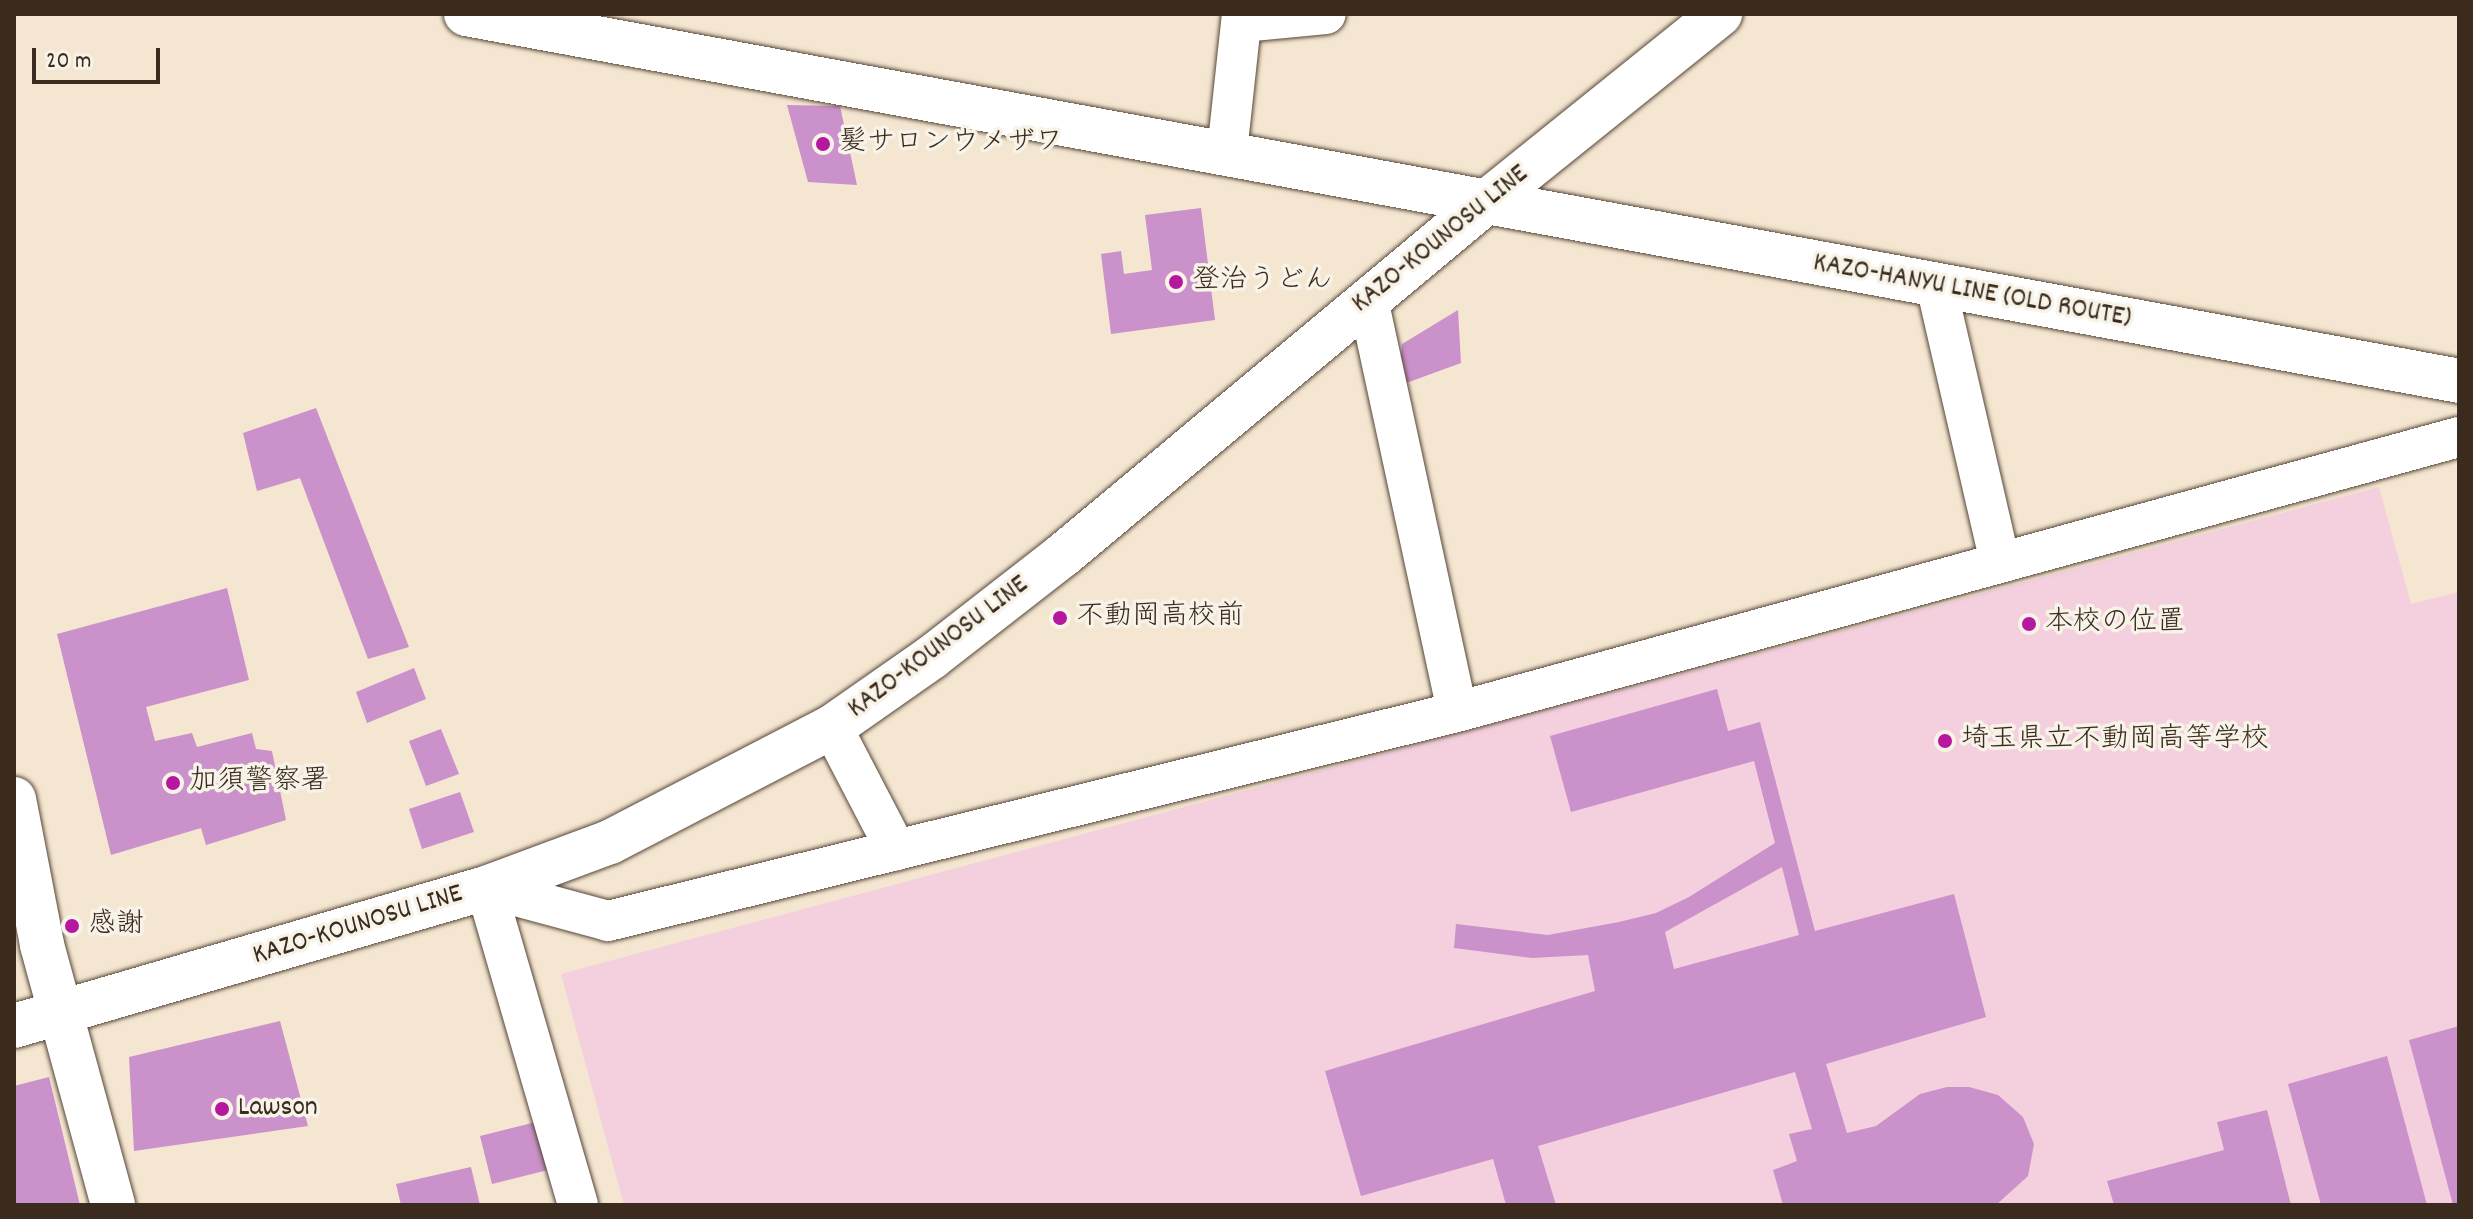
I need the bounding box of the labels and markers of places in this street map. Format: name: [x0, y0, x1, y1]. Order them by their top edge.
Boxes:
place label: 髪サロンウメザワ: [839, 127, 1063, 161]
marker: 髪サロンウメザワ: [814, 135, 832, 153]
place label: 登治うどん: [1192, 265, 1332, 299]
marker: 登治うどん: [1167, 273, 1185, 291]
place label: 不動岡高校前: [1076, 601, 1244, 635]
place label: 本校の位置: [2045, 607, 2185, 641]
marker: 不動岡高校前: [1051, 609, 1069, 627]
marker: 本校の位置: [2020, 615, 2038, 633]
place label: 埼玉県立不動岡高等学校: [1961, 724, 2269, 758]
marker: 埼玉県立不動岡高等学校: [1936, 732, 1954, 750]
place label: 加須警察署: [189, 766, 329, 800]
marker: 加須警察署: [164, 774, 182, 792]
place label: 感謝: [88, 909, 144, 943]
marker: 感謝: [63, 917, 81, 935]
place label: Lawson: [238, 1092, 318, 1126]
marker: Lawson: [213, 1100, 231, 1118]

